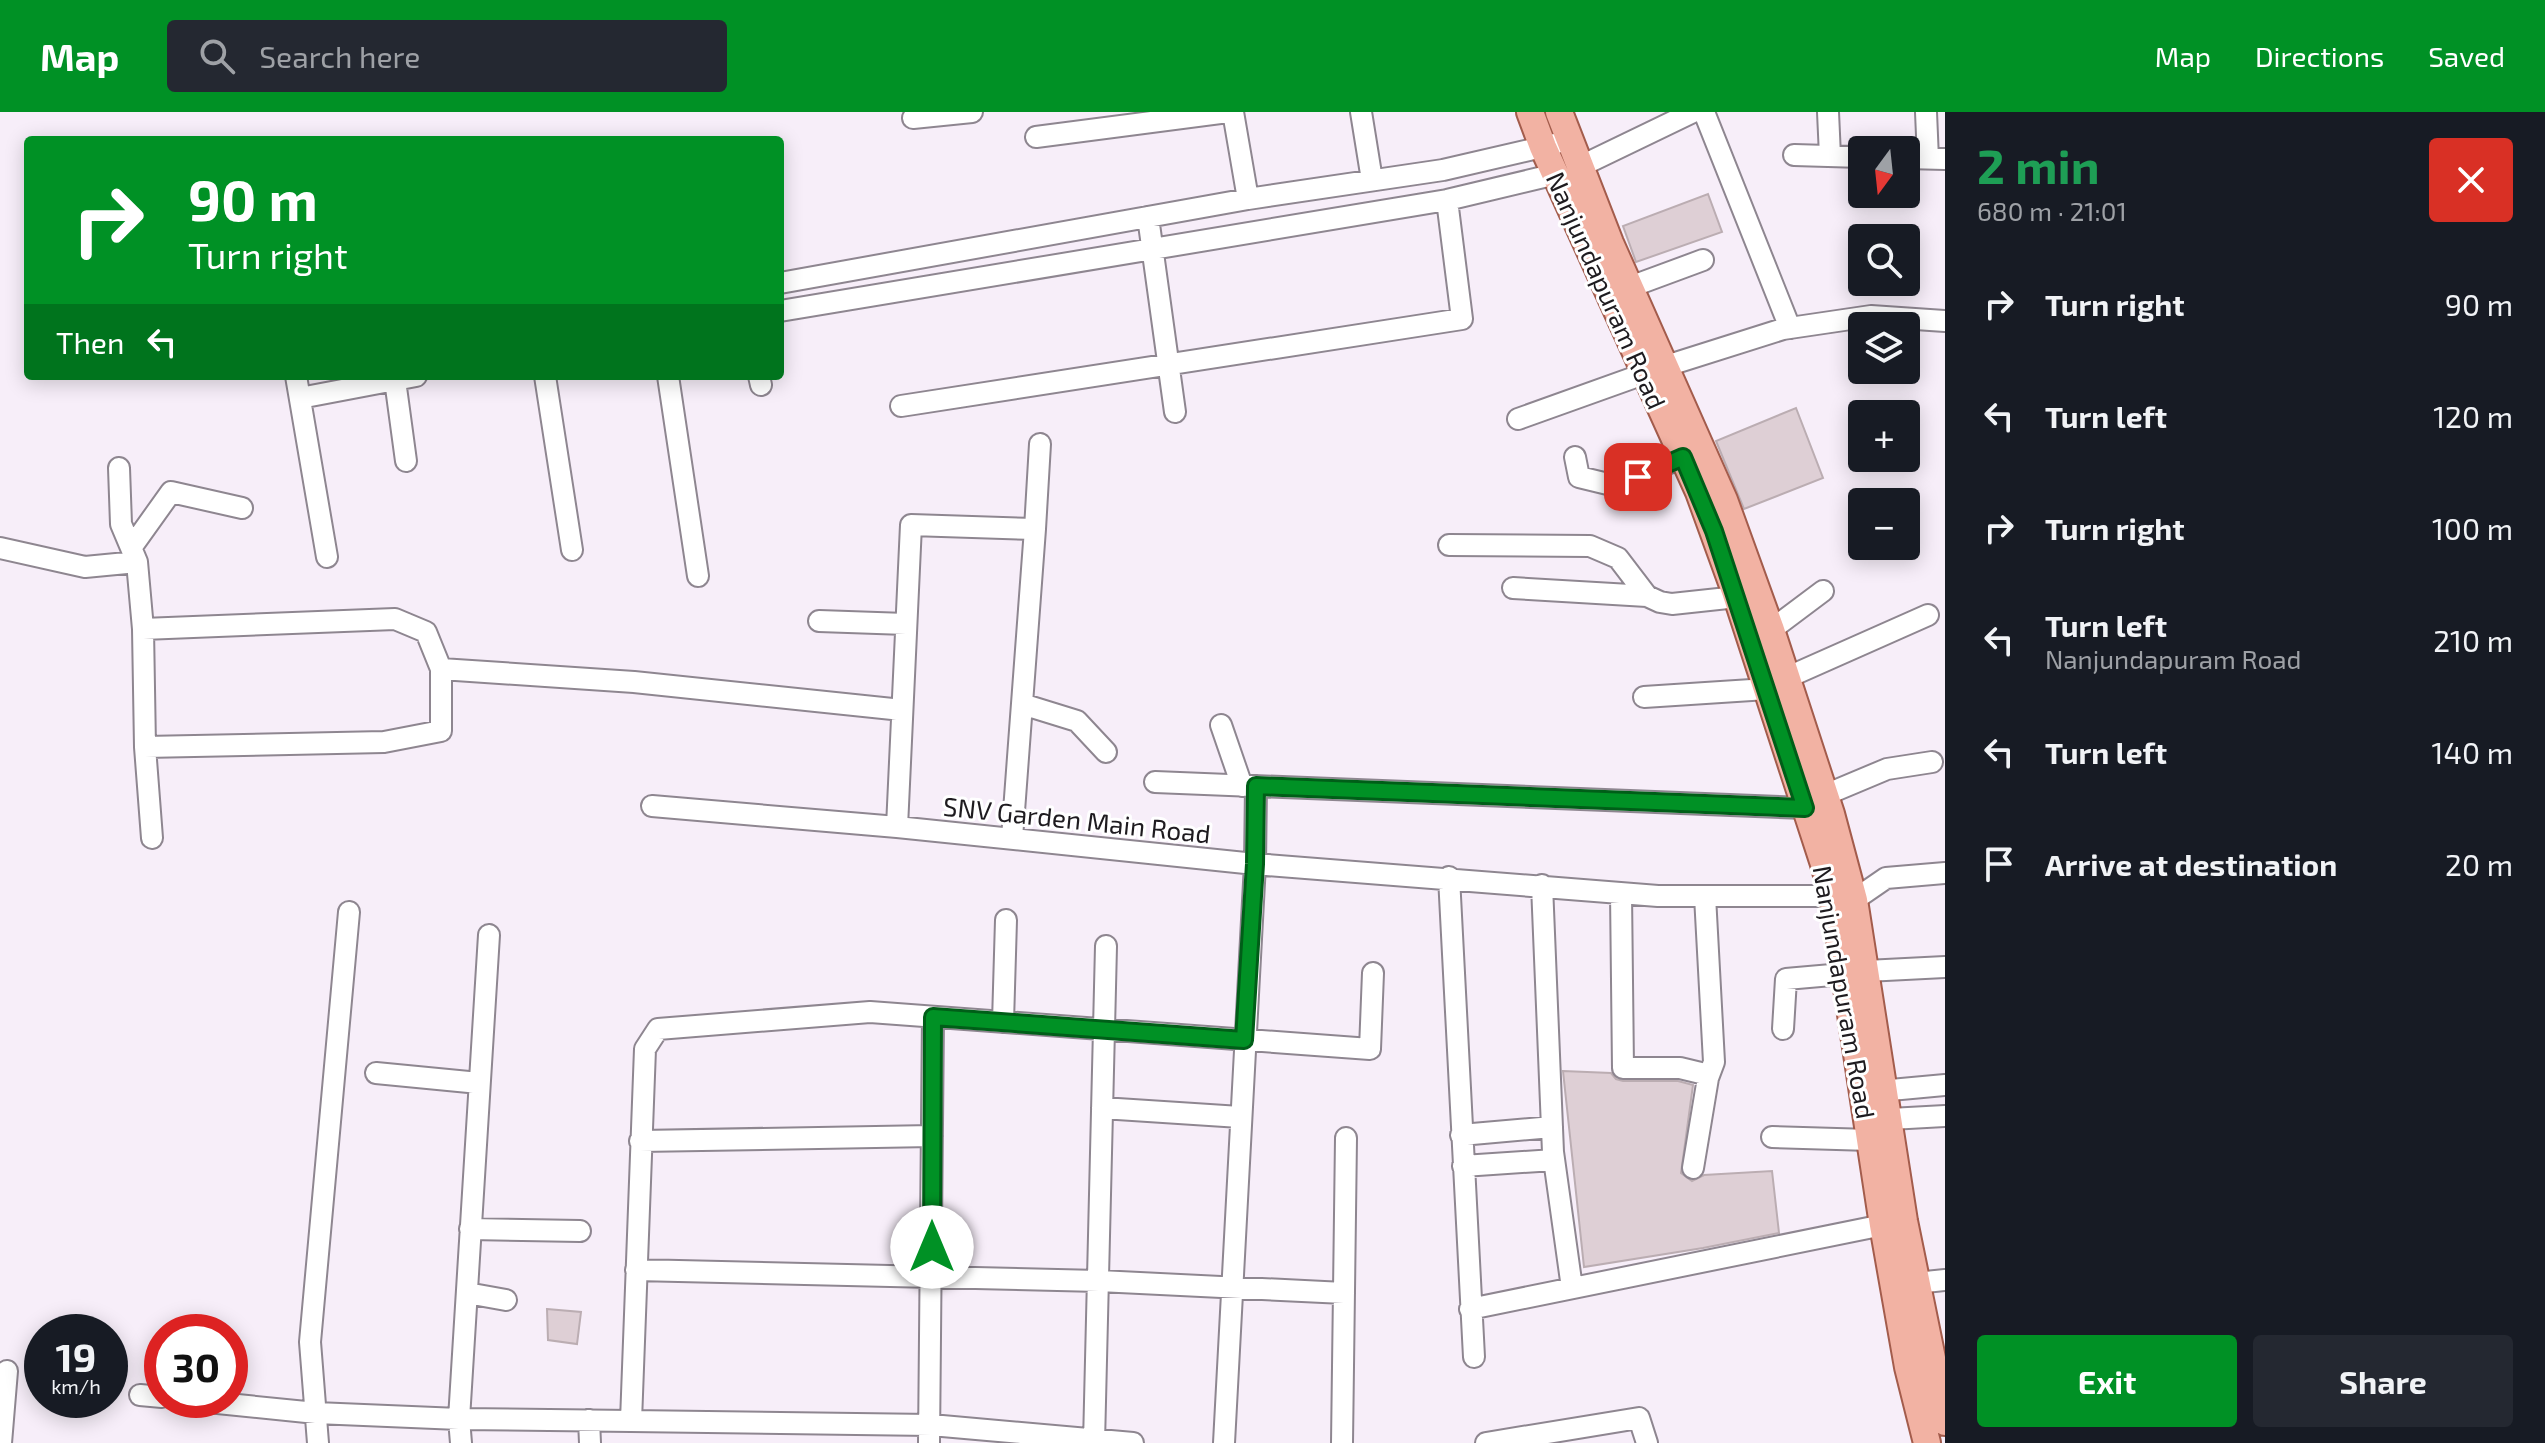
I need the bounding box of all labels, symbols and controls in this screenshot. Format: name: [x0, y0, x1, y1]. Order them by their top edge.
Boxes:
search box: [167, 20, 727, 92]
text: Map: [40, 33, 119, 79]
icon: search: [195, 34, 239, 78]
text: Search here: [259, 38, 420, 74]
text: Map: [2155, 39, 2211, 73]
text: Directions: [2255, 39, 2384, 73]
text: Saved: [2428, 39, 2505, 73]
north arrow: [1848, 136, 1920, 208]
map controls: [1848, 136, 1920, 560]
text: 2 min: [1977, 136, 2100, 194]
button: close: [2429, 138, 2513, 222]
text: 90 m: [188, 165, 318, 232]
street label: Nanjundapuram Road: [1541, 167, 1673, 413]
icon: right: [56, 168, 160, 272]
text: 680 m · 21:01: [1977, 195, 2127, 226]
button: search: [1848, 224, 1920, 296]
text: Turn right: [188, 233, 348, 276]
icon: right: [1977, 282, 2021, 326]
text: Turn right: [2045, 286, 2185, 322]
text: 90 m: [2445, 286, 2513, 322]
button: layers: [1848, 312, 1920, 384]
icon: left: [140, 320, 184, 364]
text: Then: [56, 324, 124, 360]
icon: left: [1977, 394, 2021, 438]
text: Turn left: [2045, 398, 2167, 434]
text: 120 m: [2433, 398, 2513, 434]
button: +: [1848, 400, 1920, 472]
pin: [1604, 443, 1672, 511]
icon: arrive: [1616, 455, 1660, 499]
button: −: [1848, 488, 1920, 560]
icon: right: [1977, 506, 2021, 550]
text: Turn right: [2045, 510, 2185, 546]
text: 100 m: [2432, 510, 2513, 546]
text: Turn left: [2045, 607, 2167, 643]
icon: left: [1977, 618, 2021, 662]
text: 210 m: [2433, 622, 2513, 658]
text: Nanjundapuram Road: [2045, 643, 2301, 674]
icon: left: [1977, 730, 2021, 774]
text: Turn left: [2045, 734, 2167, 770]
text: 140 m: [2432, 734, 2513, 770]
street label: SNV Garden Main Road: [942, 790, 1212, 848]
icon: arrive: [1977, 842, 2021, 886]
text: Arrive at destination: [2045, 846, 2337, 882]
text: 20 m: [2445, 846, 2513, 882]
street label: Nanjundapuram Road: [1807, 863, 1883, 1121]
position arrow: [890, 1205, 974, 1289]
speed limit sign: 30: [144, 1314, 248, 1418]
text: 19: [56, 1332, 96, 1380]
button: Exit: [1977, 1335, 2237, 1427]
button: Share: [2253, 1335, 2513, 1427]
text: km/h: [51, 1374, 101, 1398]

